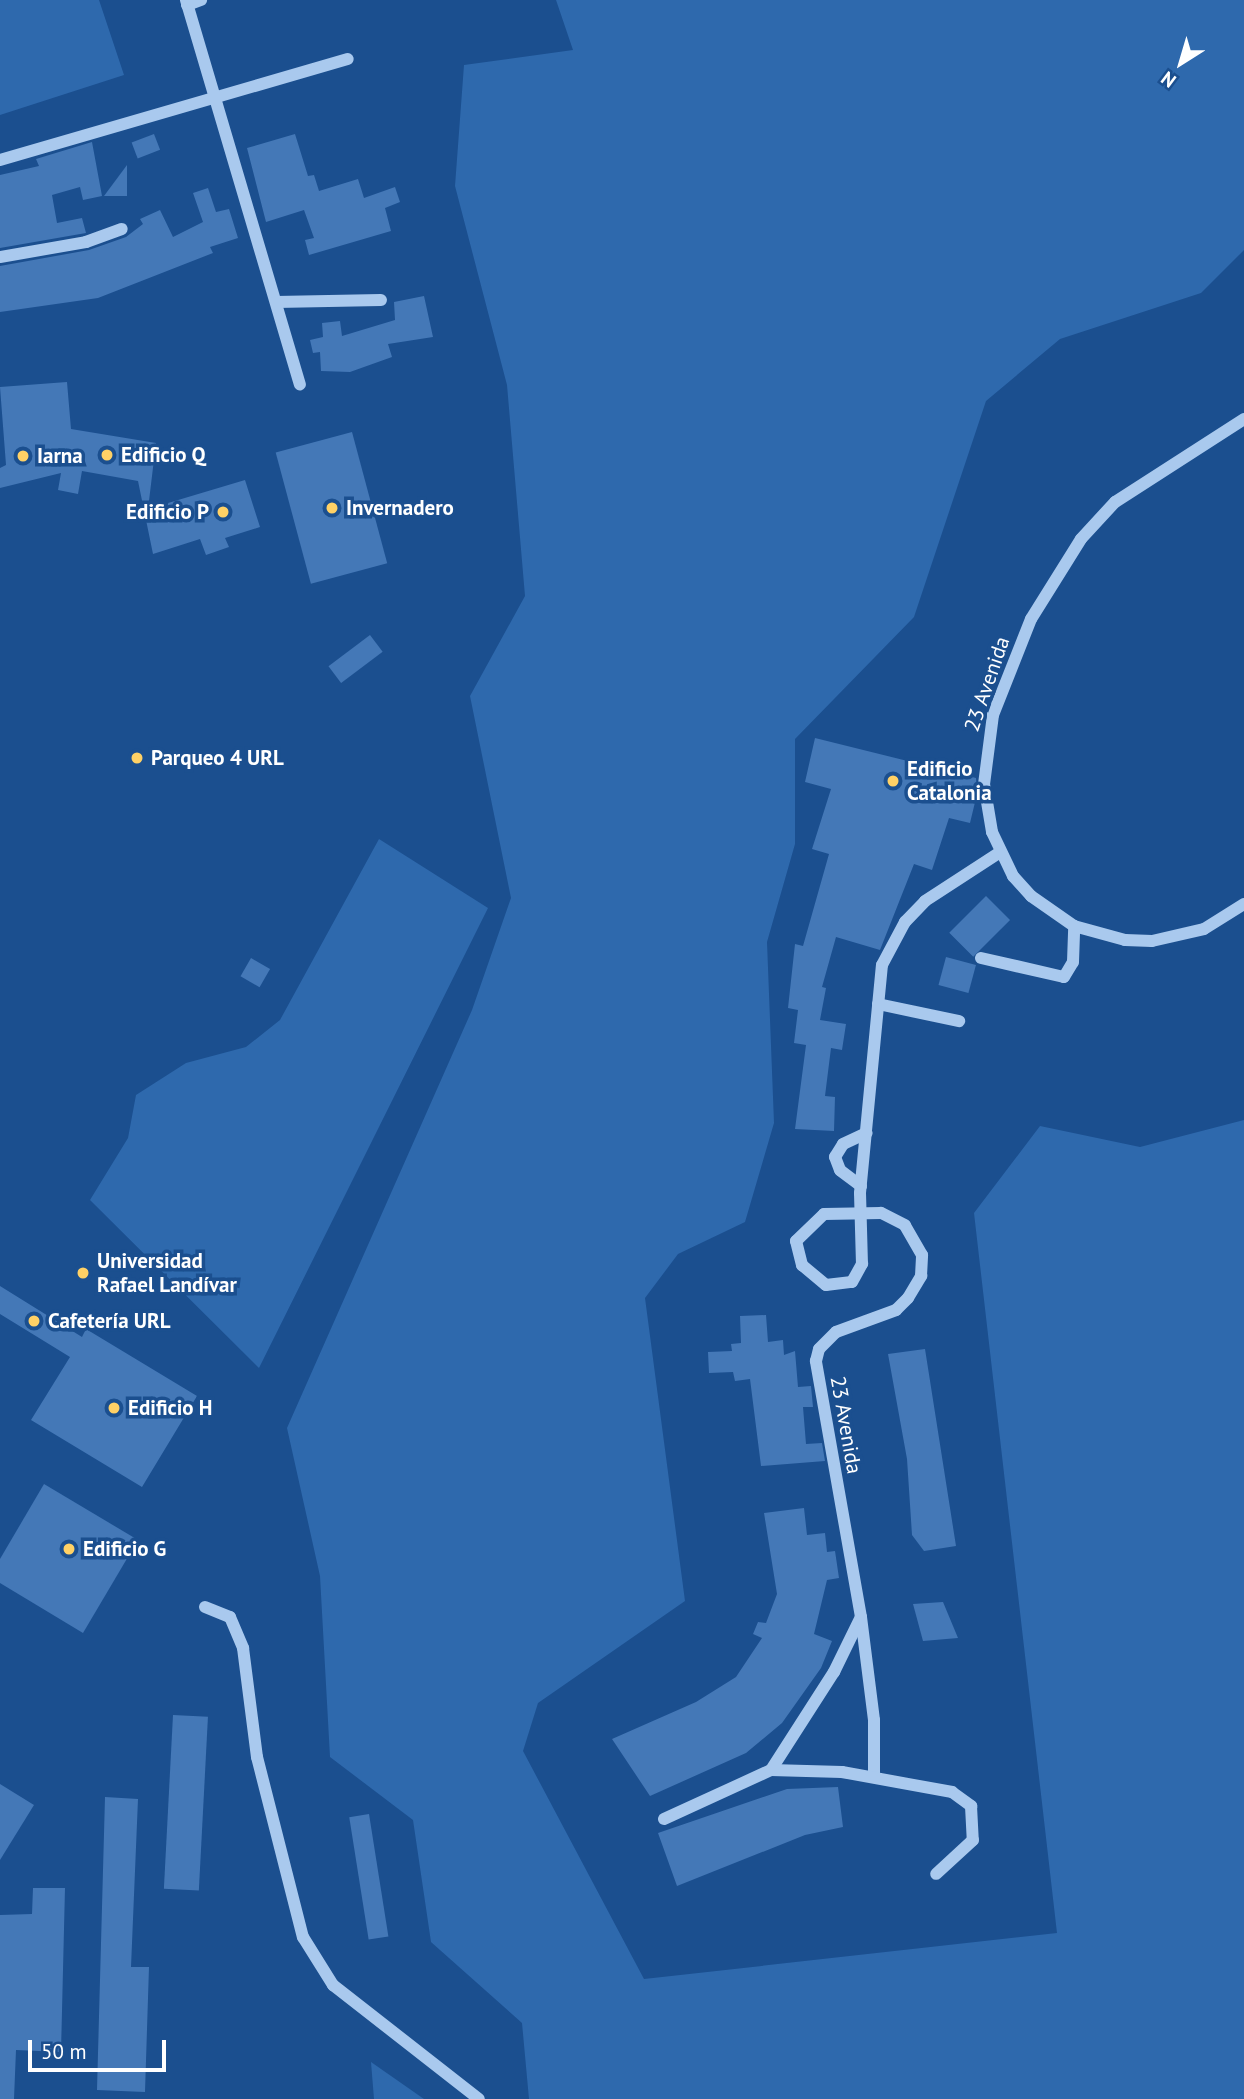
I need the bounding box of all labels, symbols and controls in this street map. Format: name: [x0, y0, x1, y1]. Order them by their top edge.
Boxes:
north arrow: [1146, 28, 1216, 98]
text: N: [1156, 66, 1181, 93]
place label: Edificio Q: [121, 442, 206, 468]
place label: Iarna: [37, 443, 83, 469]
marker: Edificio Q: [99, 447, 115, 463]
marker: Iarna: [15, 448, 31, 464]
place label: Invernadero: [346, 495, 454, 521]
place label: Edificio P: [126, 499, 209, 525]
marker: Invernadero: [324, 500, 340, 516]
marker: Edificio P: [215, 504, 231, 520]
street label: 23 Avenida: [959, 633, 1015, 735]
place label: Parqueo 4 URL: [151, 745, 284, 771]
marker: Parqueo 4 URL: [129, 750, 145, 766]
place label: Edificio Catalonia: [907, 756, 992, 806]
marker: Edificio Catalonia: [885, 773, 901, 789]
place label: Universidad Rafael Landívar: [97, 1248, 237, 1298]
marker: Universidad Rafael Landívar: [75, 1265, 91, 1281]
place label: Cafetería URL: [48, 1308, 170, 1334]
marker: Cafetería URL: [26, 1313, 42, 1329]
street label: 23 Avenida: [825, 1374, 867, 1476]
place label: Edificio H: [128, 1395, 213, 1421]
marker: Edificio H: [106, 1400, 122, 1416]
place label: Edificio G: [83, 1536, 167, 1562]
marker: Edificio G: [61, 1541, 77, 1557]
scale bar: [32, 2025, 170, 2070]
text: 50 m: [41, 2038, 87, 2065]

